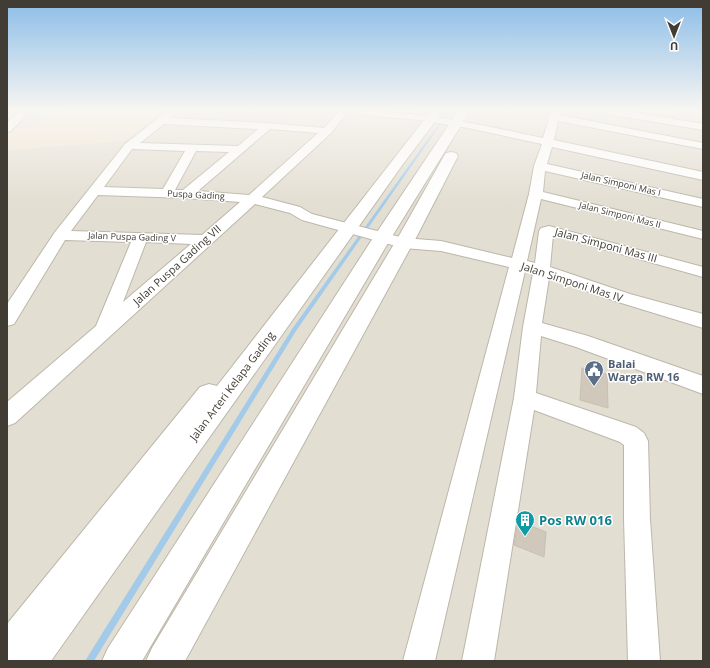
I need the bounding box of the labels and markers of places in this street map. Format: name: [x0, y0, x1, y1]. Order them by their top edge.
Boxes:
place label: Balai Warga RW 16: [608, 356, 679, 384]
public building icon: Balai Warga RW 16: [583, 359, 605, 387]
building icon: Pos RW 016: [514, 509, 536, 537]
place label: Pos RW 016: [539, 511, 612, 529]

